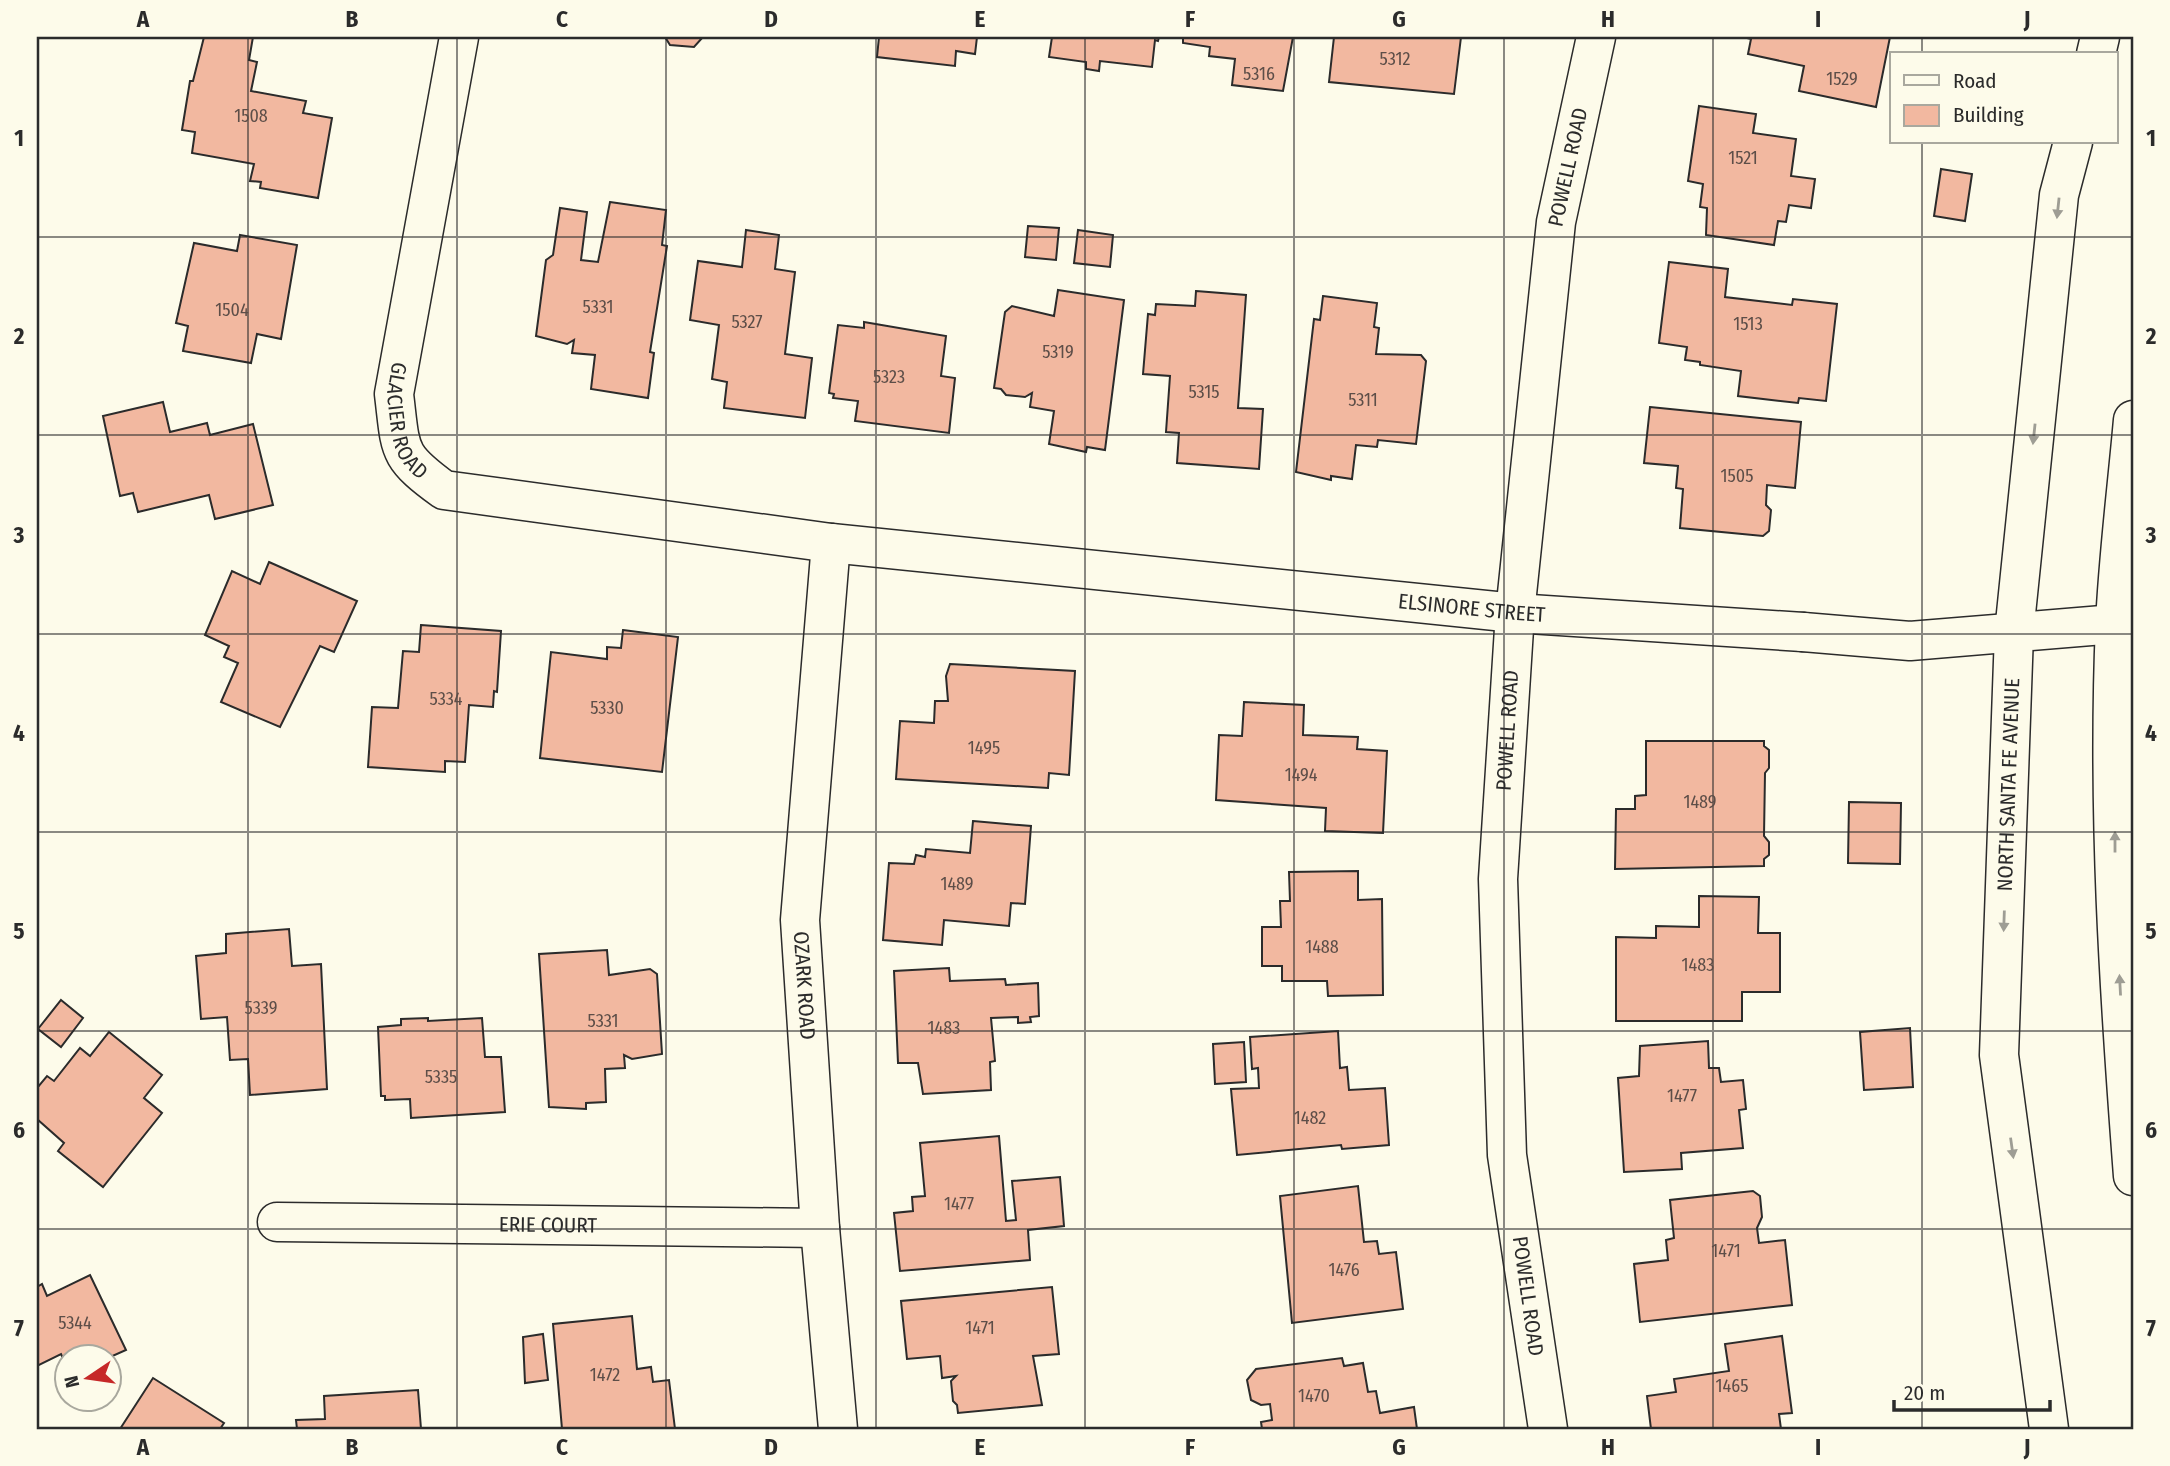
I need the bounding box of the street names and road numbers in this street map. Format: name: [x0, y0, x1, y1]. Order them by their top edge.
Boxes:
street label: POWELL ROAD: [1542, 105, 1593, 229]
street label: GLACIER ROAD: [381, 360, 433, 485]
street label: ELSINORE STREET: [1397, 588, 1546, 628]
street label: POWELL ROAD: [1491, 669, 1524, 792]
street label: NORTH SANTA FE AVENUE: [1992, 677, 2025, 892]
street label: OZARK ROAD: [788, 931, 821, 1041]
street label: ERIE COURT: [499, 1211, 597, 1239]
street label: POWELL ROAD: [1507, 1234, 1549, 1358]

